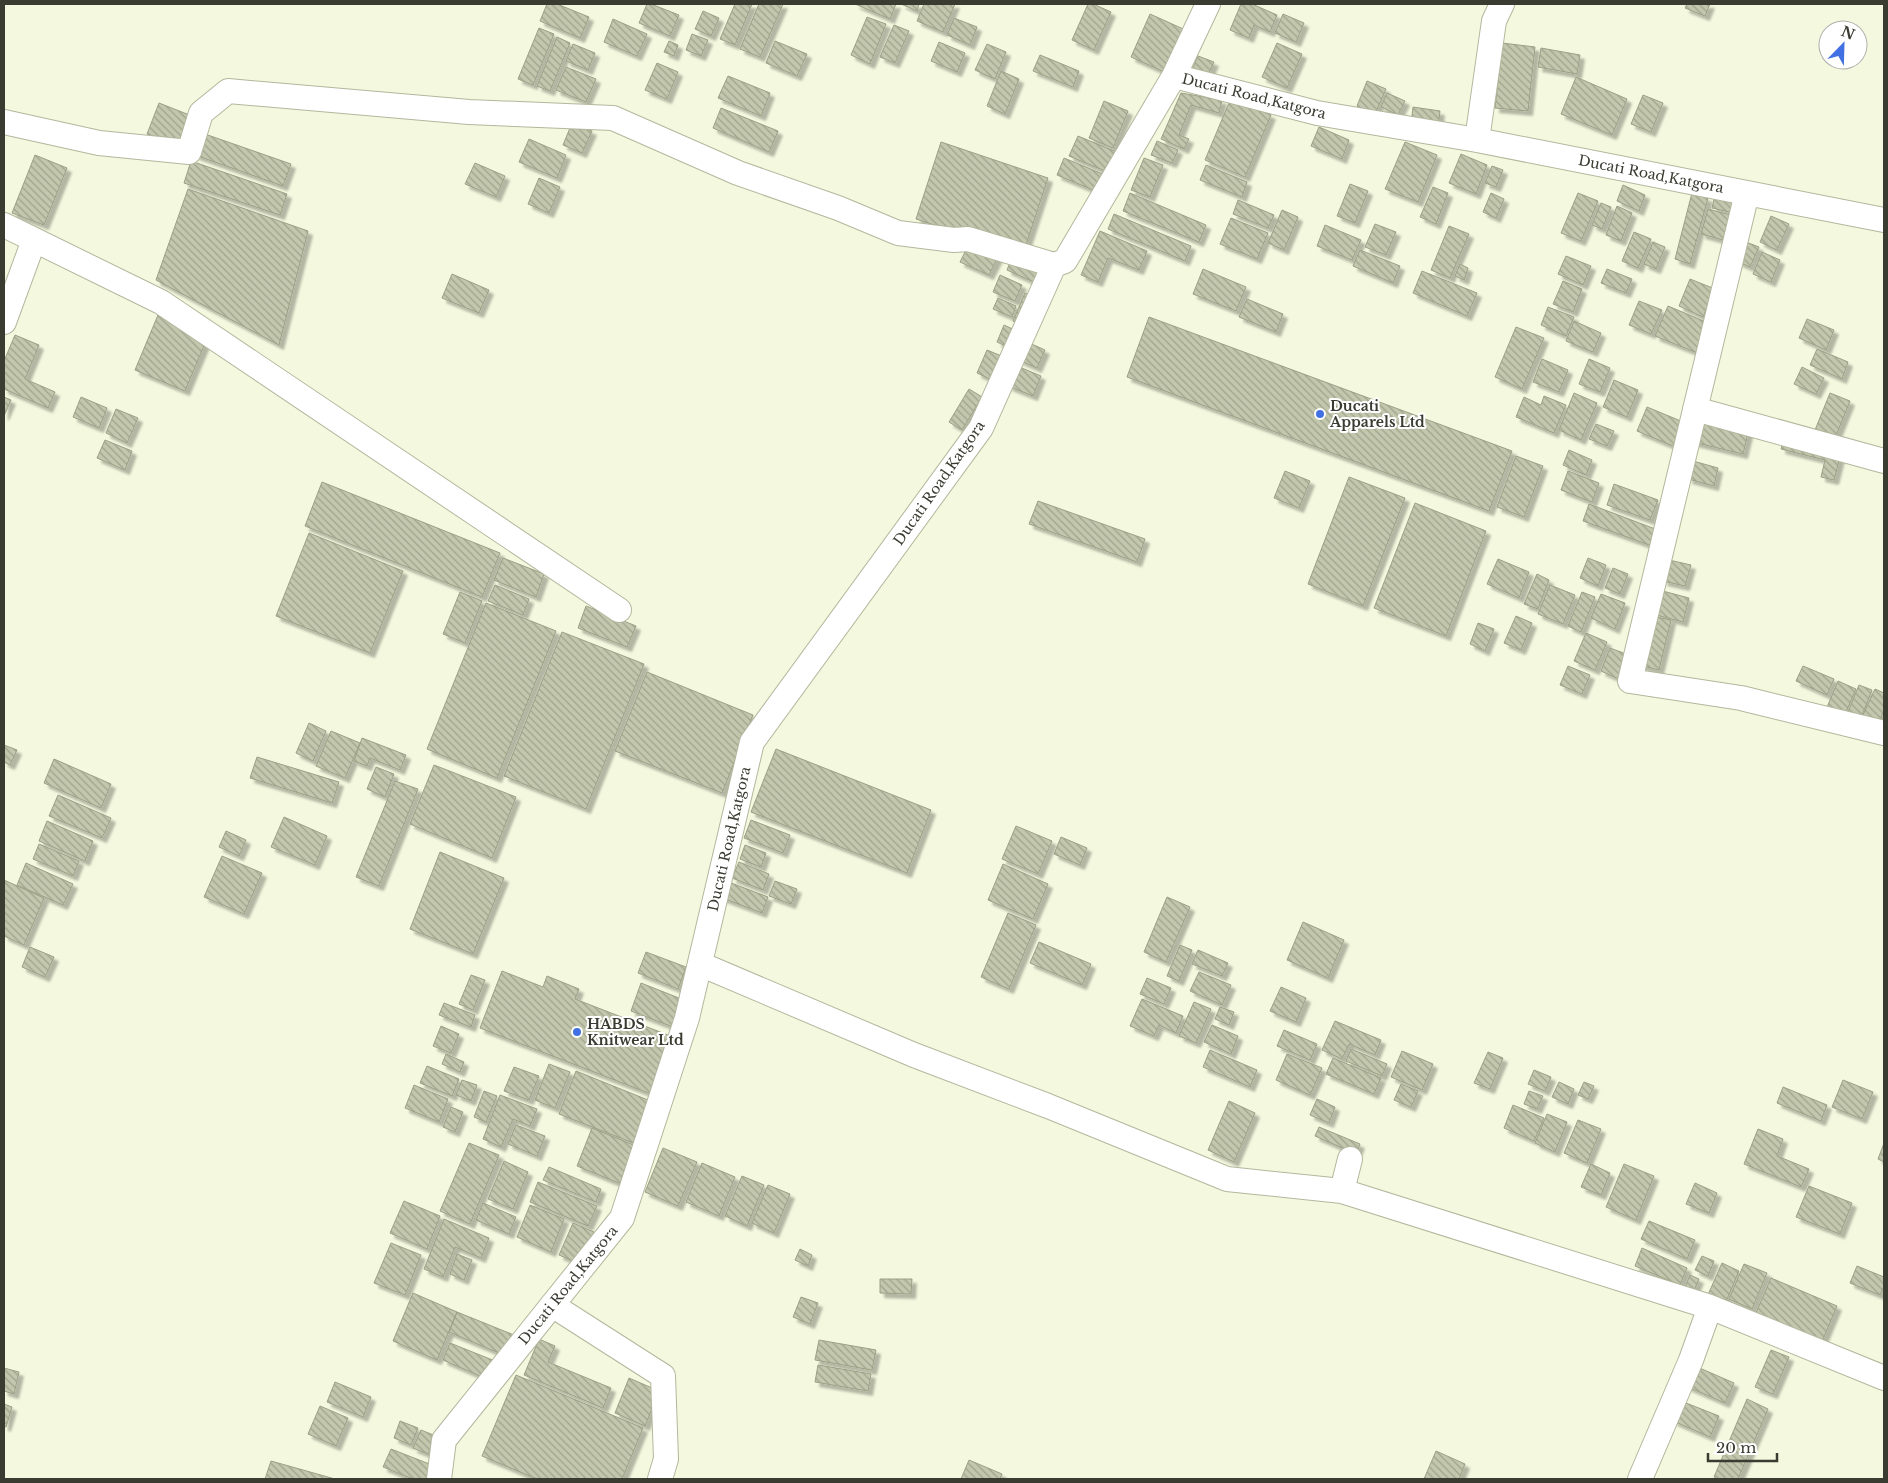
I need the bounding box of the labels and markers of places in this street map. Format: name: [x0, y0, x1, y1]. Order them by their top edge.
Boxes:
place label: Ducati Apparels Ltd: [1329, 397, 1425, 431]
marker: Ducati Apparels Ltd: [1314, 408, 1326, 420]
place label: HABDS Knitwear Ltd: [587, 1015, 684, 1049]
marker: HABDS Knitwear Ltd: [571, 1026, 583, 1038]

